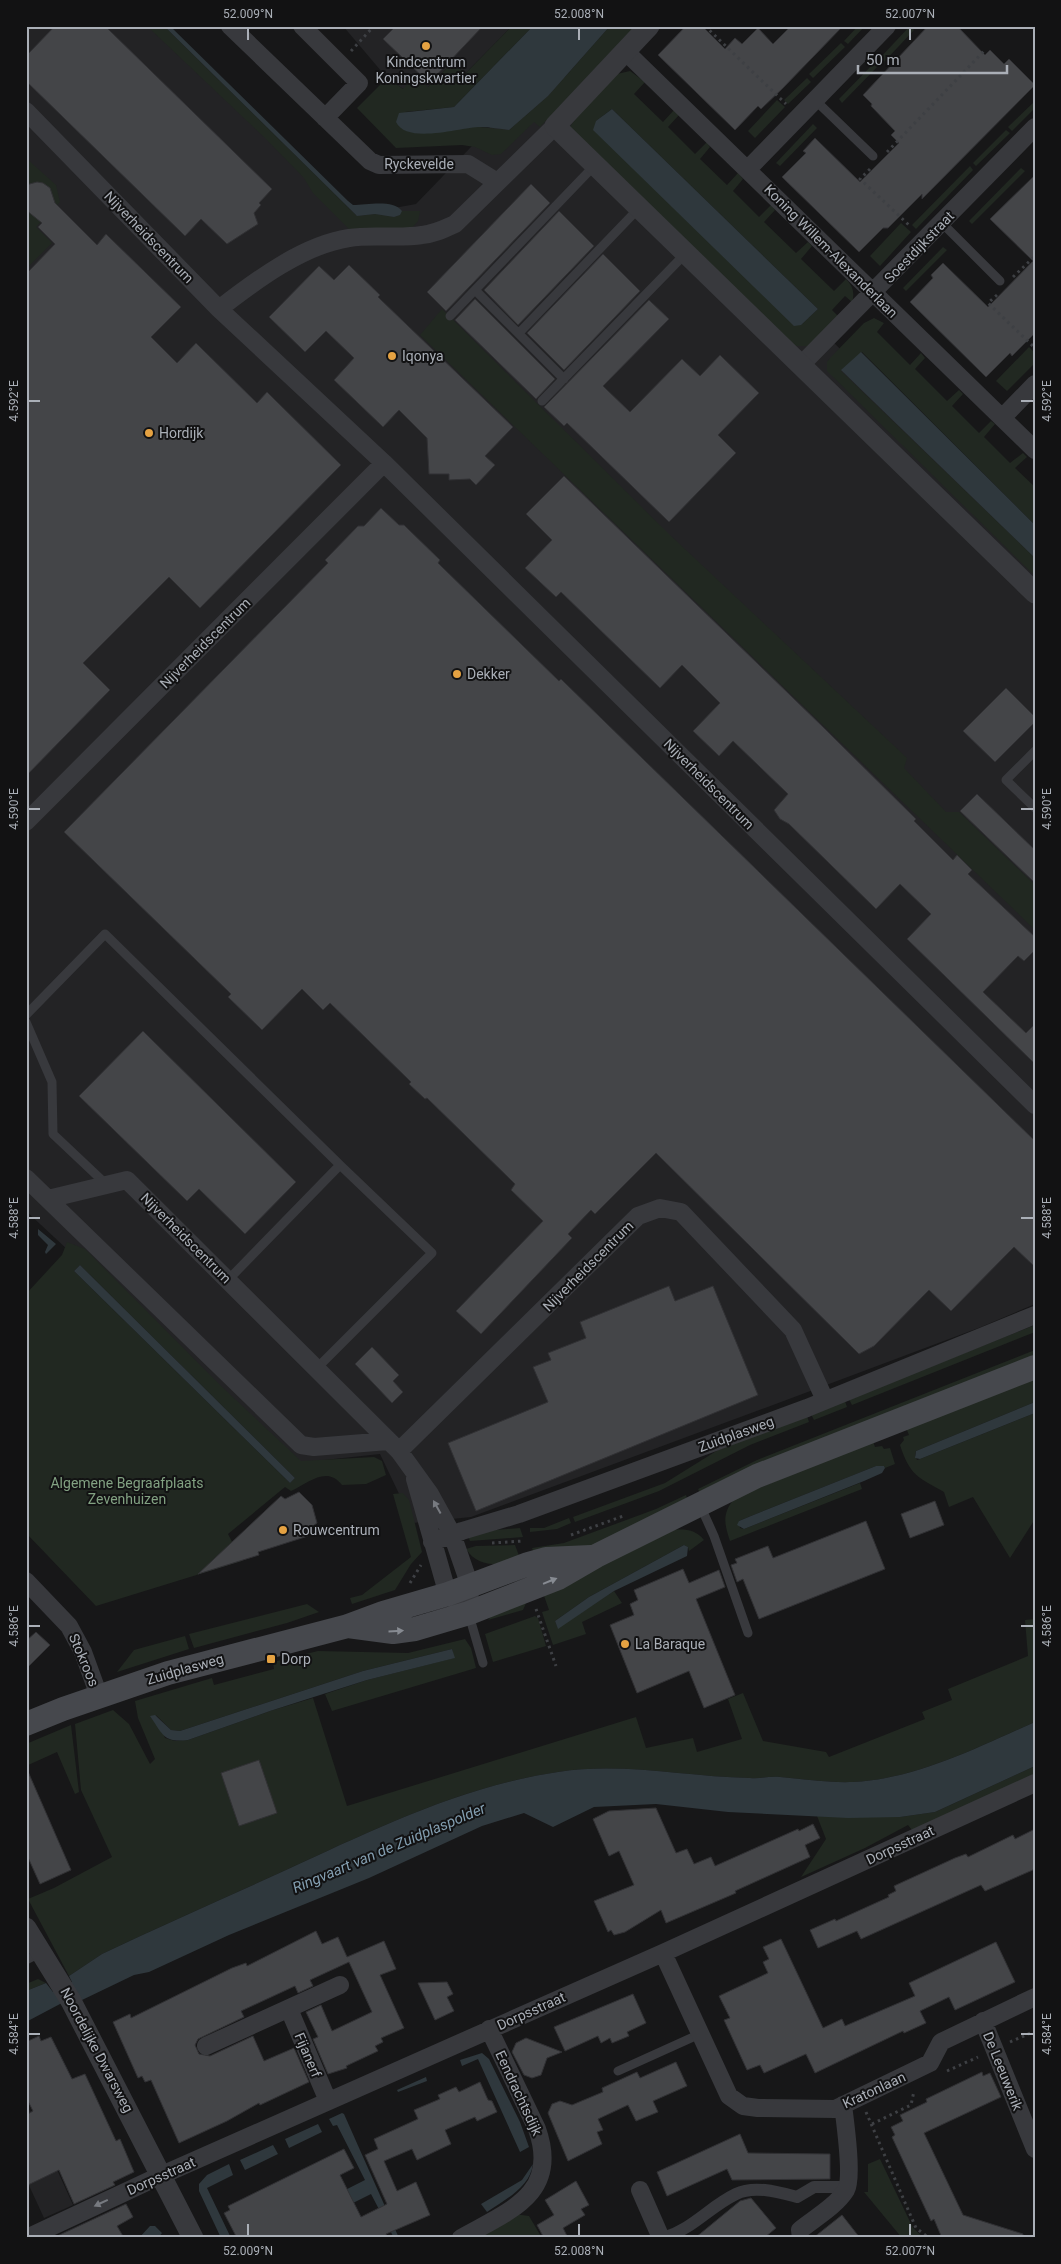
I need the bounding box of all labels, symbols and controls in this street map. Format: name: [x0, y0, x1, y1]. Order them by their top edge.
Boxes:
text: 52.009°N: [223, 7, 273, 21]
text: 52.008°N: [554, 7, 604, 21]
text: 52.007°N: [885, 7, 935, 21]
marker: Kindcentrum Koningskwartier: [420, 40, 432, 52]
scale bar: [858, 42, 1007, 74]
text: 50 m: [866, 51, 900, 69]
place label: Kindcentrum Koningskwartier: [375, 54, 477, 86]
street label: Ryckevelde: [384, 156, 454, 172]
street label: Koning Willem-Alexanderlaan: [761, 181, 901, 321]
street label: Nijverheidscentrum: [101, 188, 197, 286]
street label: Soestdijkstraat: [881, 208, 957, 286]
place label: Iqonya: [402, 348, 444, 364]
marker: Iqonya: [386, 350, 398, 362]
text: 4.592°E: [7, 380, 21, 422]
text: 4.592°E: [1040, 380, 1054, 422]
place label: Hordijk: [159, 425, 204, 441]
marker: Hordijk: [143, 427, 155, 439]
street label: Nijverheidscentrum: [157, 595, 253, 691]
place label: Dekker: [467, 666, 510, 682]
marker: Dekker: [451, 668, 463, 680]
street label: Nijverheidscentrum: [661, 736, 757, 832]
text: 4.590°E: [7, 788, 21, 830]
text: 4.590°E: [1040, 788, 1054, 830]
street label: Nijverheidscentrum: [138, 1190, 234, 1286]
text: 4.588°E: [7, 1197, 21, 1239]
text: 4.588°E: [1040, 1197, 1054, 1239]
street label: Nijverheidscentrum: [540, 1218, 636, 1314]
street label: Zuidplasweg: [696, 1413, 776, 1455]
park label: Algemene Begraafplaats Zevenhuizen: [50, 1475, 204, 1507]
one-way arrow: [433, 1500, 442, 1514]
place label: Rouwcentrum: [293, 1522, 380, 1538]
marker: Rouwcentrum: [277, 1524, 289, 1536]
one-way arrow: [543, 1577, 558, 1585]
text: 4.586°E: [7, 1605, 21, 1647]
text: 4.586°E: [1040, 1605, 1054, 1647]
one-way arrow: [388, 1626, 404, 1634]
street label: Stokroos: [66, 1631, 102, 1689]
place label: La Baraque: [635, 1636, 705, 1652]
marker: La Baraque: [619, 1638, 631, 1650]
street label: Zuidplasweg: [145, 1650, 225, 1688]
place label: Dorp: [281, 1651, 311, 1667]
marker: Dorp: [265, 1653, 277, 1665]
water label: Ringvaart van de Zuidplaspolder: [290, 1799, 489, 1897]
street label: Dorpsstraat: [863, 1822, 937, 1868]
street label: Noordelijke Dwarsweg: [57, 1985, 137, 2115]
street label: Dorpsstraat: [494, 1989, 568, 2033]
text: 4.584°E: [7, 2013, 21, 2055]
text: 4.584°E: [1040, 2013, 1054, 2055]
street label: De Leeuwerik: [980, 2029, 1026, 2113]
street label: Fijanerf: [291, 2030, 325, 2080]
street label: Eendrachtsdijk: [492, 2048, 546, 2139]
street label: Kratonlaan: [840, 2069, 908, 2111]
street label: Dorpsstraat: [124, 2154, 198, 2198]
one-way arrow: [94, 2200, 108, 2208]
text: 52.009°N: [223, 2244, 273, 2258]
text: 52.008°N: [554, 2244, 604, 2258]
text: 52.007°N: [885, 2244, 935, 2258]

